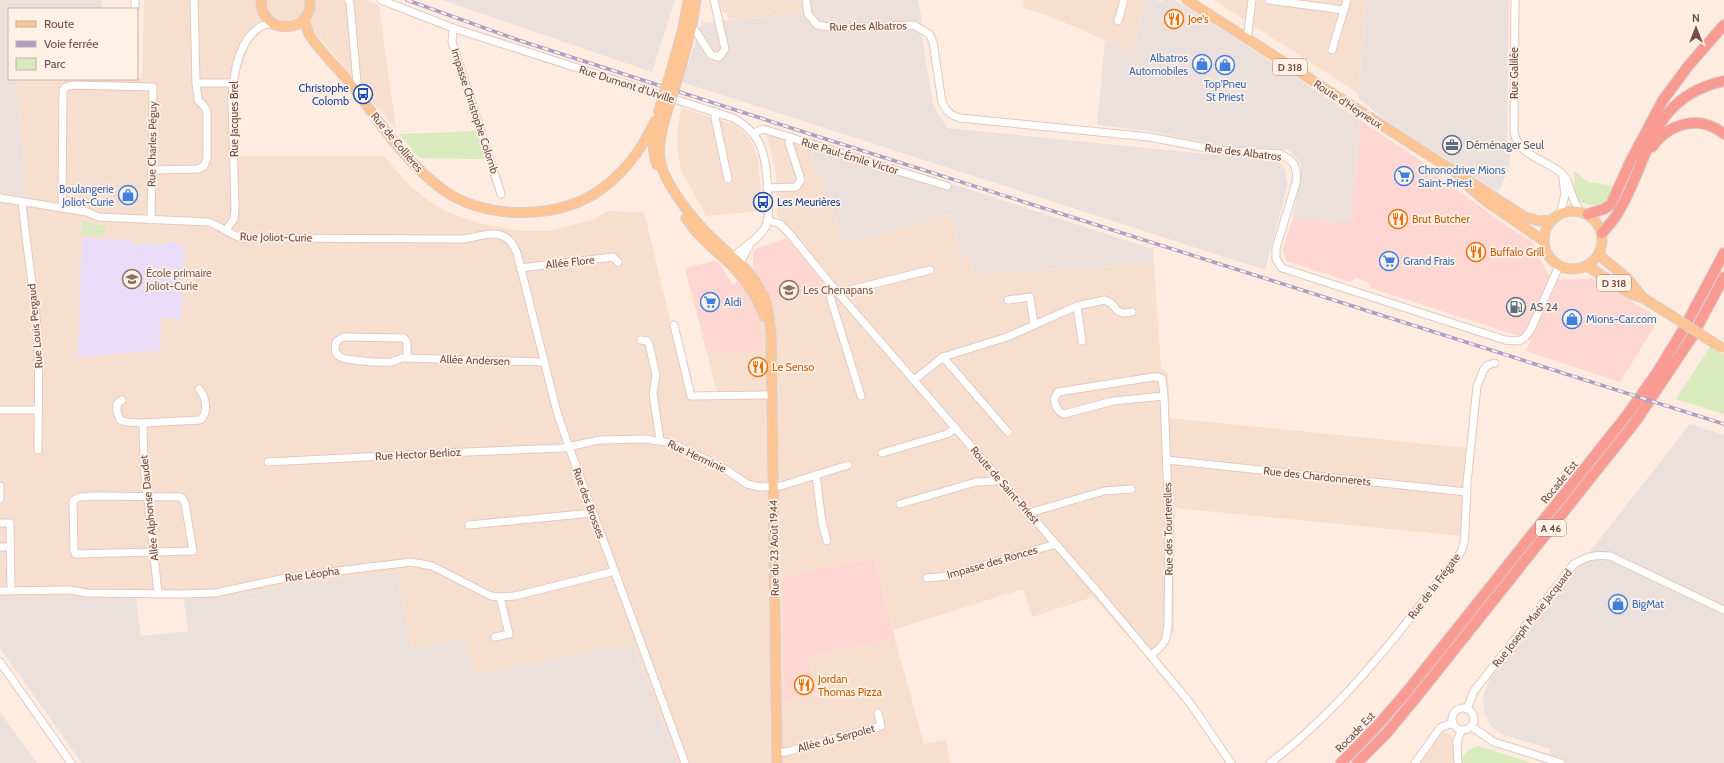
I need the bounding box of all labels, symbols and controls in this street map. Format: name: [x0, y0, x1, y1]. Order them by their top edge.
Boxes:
legend: [8, 8, 138, 80]
restaurant icon: Joe's: [1163, 8, 1185, 30]
north arrow: [1676, 8, 1716, 48]
text: N: [1692, 11, 1700, 25]
place label: Joe's: [1187, 12, 1209, 26]
text: Route: [44, 16, 74, 31]
street label: Rue des Albatros: [829, 18, 907, 34]
text: Voie ferrée: [44, 36, 98, 51]
street label: Impasse Christophe Colomb: [448, 47, 502, 175]
street label: Rue Galilée: [1507, 47, 1521, 99]
place label: Albatros Automobiles: [1129, 51, 1188, 78]
shop icon: Albatros Automobiles: [1191, 53, 1213, 75]
shop icon: Top'Pneu St Priest: [1214, 54, 1236, 76]
text: Parc: [44, 56, 66, 71]
road number: D 318: [1273, 59, 1307, 75]
street label: Rue Dumont d'Urville: [577, 62, 677, 106]
place label: Top'Pneu St Priest: [1204, 77, 1247, 104]
street label: Route d'Heyrieux: [1311, 77, 1386, 132]
street label: Rue Jacques Brel: [227, 81, 241, 157]
place label: Christophe Colomb: [298, 81, 349, 108]
bus stop icon: Christophe Colomb: [352, 83, 374, 105]
street label: Rue Charles Péguy: [144, 101, 160, 187]
street label: Rue de Collières: [368, 109, 426, 175]
office icon: Déménager Seul: [1441, 134, 1463, 156]
street label: Rue Paul-Émile Victor: [800, 135, 901, 178]
place label: Déménager Seul: [1466, 138, 1544, 152]
street label: Rue des Albatros: [1204, 140, 1283, 164]
place label: Chronodrive Mions Saint-Priest: [1418, 163, 1506, 190]
supermarket icon: Chronodrive Mions Saint-Priest: [1393, 165, 1415, 187]
place label: Boulangerie Joliot-Curie: [59, 182, 114, 209]
shop icon: Boulangerie Joliot-Curie: [117, 184, 139, 206]
bus stop icon: Les Meurières: [752, 191, 774, 213]
place label: Les Meurières: [777, 195, 841, 209]
restaurant icon: Brut Butcher: [1387, 208, 1409, 230]
place label: Brut Butcher: [1412, 212, 1470, 226]
street label: Rue Joliot-Curie: [240, 229, 313, 245]
restaurant icon: Buffalo Grill: [1465, 241, 1487, 263]
place label: Buffalo Grill: [1490, 245, 1545, 259]
supermarket icon: Grand Frais: [1378, 250, 1400, 272]
street label: Allée Flore: [545, 252, 595, 272]
place label: Grand Frais: [1403, 254, 1455, 268]
place label: École primaire Joliot-Curie: [145, 266, 212, 293]
school or university icon: École primaire Joliot-Curie: [121, 268, 143, 290]
road number: D 318: [1597, 275, 1631, 291]
school or university icon: Les Chenapans: [778, 279, 800, 301]
street label: Rue Louis Pergaud: [24, 283, 46, 369]
place label: Les Chenapans: [803, 283, 873, 297]
supermarket icon: Aldi: [699, 291, 721, 313]
place label: Aldi: [724, 295, 742, 309]
fuel station icon: AS 24: [1505, 296, 1527, 318]
place label: AS 24: [1530, 300, 1558, 314]
shop icon: Mions-Car.com: [1561, 308, 1583, 330]
place label: Mions-Car.com: [1586, 312, 1657, 326]
street label: Allée Andersen: [440, 352, 510, 368]
restaurant icon: Le Senso: [747, 356, 769, 378]
place label: Le Senso: [772, 360, 814, 374]
street label: Rue Herminie: [665, 436, 729, 476]
street label: Route de Saint-Priest: [967, 443, 1043, 527]
street label: Rue Hector Berlioz: [375, 445, 461, 463]
street label: Allée Alphonse Daudet: [136, 454, 162, 562]
street label: Rocade Est: [1537, 457, 1581, 506]
street label: Rue des Chardonnerets: [1263, 463, 1372, 489]
street label: Rue des Brosses: [570, 466, 608, 541]
street label: Rue des Tourterelles: [1160, 482, 1176, 576]
street label: Rue du 23 Août 1944: [766, 499, 782, 596]
road number: A 46: [1536, 520, 1566, 536]
street label: Impasse des Ronces: [945, 542, 1039, 582]
street label: Rue de la Frégate: [1405, 550, 1464, 622]
street label: Rue Léopha: [284, 563, 341, 585]
street label: Rue Joseph Marie Jacquard: [1489, 566, 1575, 670]
shop icon: BigMat: [1607, 593, 1629, 615]
place label: BigMat: [1632, 597, 1664, 611]
place label: Jordan Thomas Pizza: [817, 672, 883, 699]
restaurant icon: Jordan Thomas Pizza: [793, 674, 815, 696]
street label: Rocade Est: [1332, 708, 1378, 755]
street label: Allée du Serpolet: [796, 721, 876, 755]

